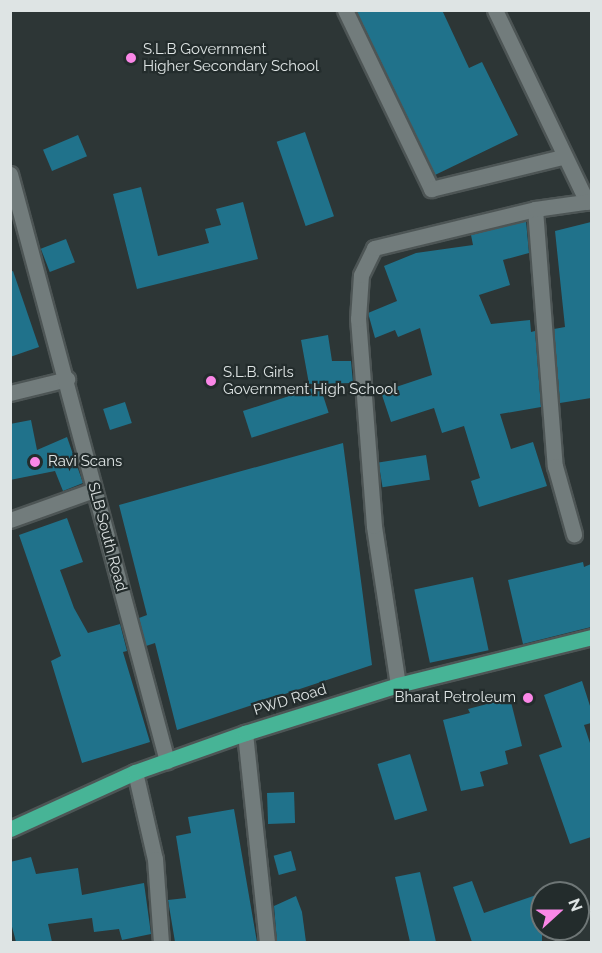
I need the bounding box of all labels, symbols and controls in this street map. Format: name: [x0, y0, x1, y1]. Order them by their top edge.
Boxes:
place label: S.L.B Government Higher Secondary School: [143, 40, 320, 75]
marker: S.L.B Government Higher Secondary School: [124, 51, 138, 65]
place label: S.L.B. Girls Government High School: [223, 363, 397, 398]
marker: S.L.B. Girls Government High School: [204, 374, 218, 388]
marker: Ravi Scans: [26, 453, 44, 471]
place label: Ravi Scans: [48, 453, 122, 471]
street label: SLB South Road: [84, 480, 130, 594]
street label: PWD Road: [251, 680, 329, 720]
place label: Bharat Petroleum: [394, 689, 516, 707]
marker: Bharat Petroleum: [521, 691, 535, 705]
north arrow: [530, 881, 590, 941]
text: N: [564, 896, 586, 914]

